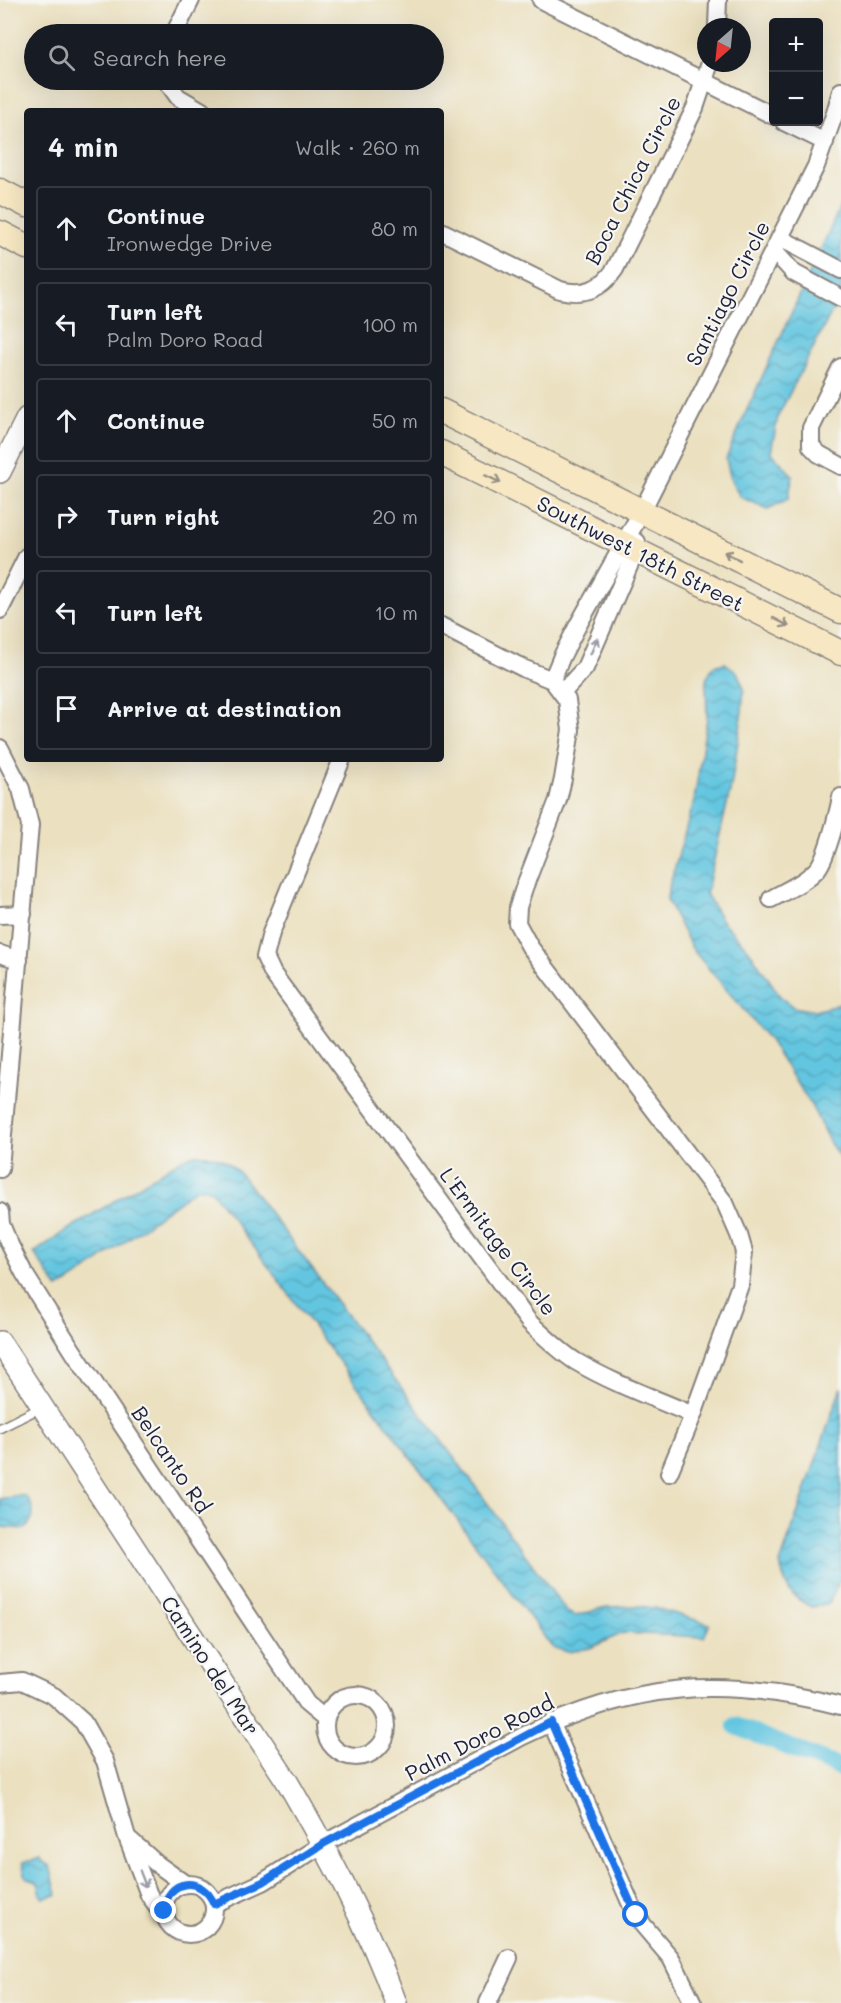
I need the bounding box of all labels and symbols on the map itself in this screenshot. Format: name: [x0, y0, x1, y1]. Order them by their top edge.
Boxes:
north arrow: [697, 18, 751, 72]
street label: Boca Chica Circle: [578, 91, 686, 269]
street label: Santiago Circle: [679, 216, 775, 370]
one-way arrow: [484, 473, 502, 485]
street label: Southwest 18th Street: [533, 489, 749, 617]
one-way arrow: [724, 550, 742, 562]
one-way arrow: [771, 617, 789, 629]
one-way arrow: [589, 637, 600, 655]
street label: L'Ermitage Circle: [435, 1162, 563, 1320]
street label: Belcanto Rd: [126, 1400, 218, 1518]
street label: Camino del Mar: [156, 1590, 266, 1740]
street label: Palm Doro Road: [400, 1688, 558, 1786]
one-way arrow: [138, 1869, 149, 1888]
route end: [150, 1897, 176, 1923]
route start: [622, 1901, 648, 1927]

